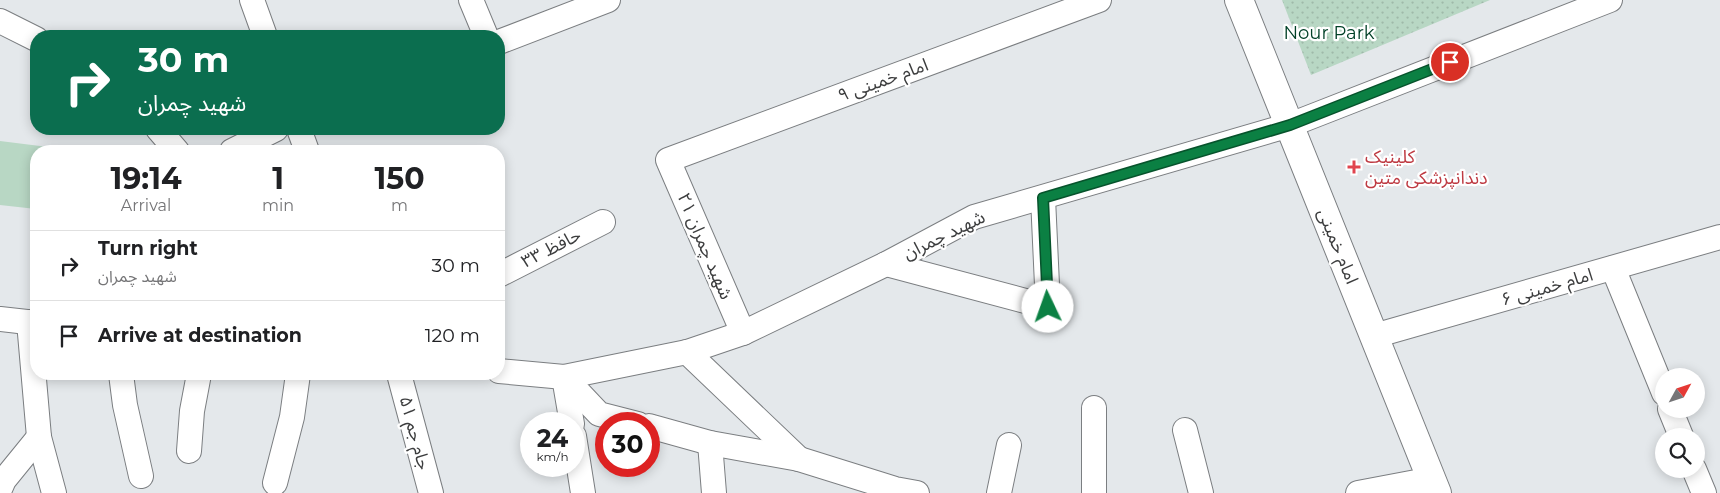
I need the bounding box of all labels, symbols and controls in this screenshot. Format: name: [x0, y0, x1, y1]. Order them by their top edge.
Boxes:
park label: Nour Park: [1283, 22, 1375, 44]
text: 30 m: [138, 38, 229, 81]
pin: [1429, 41, 1471, 83]
icon: arrive: [1436, 48, 1464, 76]
icon: right: [55, 50, 120, 115]
street label: امام خمینی ۹: [835, 53, 932, 109]
text: شهید چمران: [138, 90, 246, 117]
place label: کلینیک دندانپزشکی متین: [1365, 146, 1488, 189]
text: 19:14: [110, 160, 182, 197]
text: 1: [272, 160, 284, 197]
text: 150: [375, 160, 425, 197]
marker: کلینیک دندانپزشکی متین: [1347, 160, 1361, 174]
street label: شهید چمران ۲۱: [673, 189, 737, 303]
text: Arrival: [121, 196, 171, 215]
text: min: [262, 196, 294, 215]
text: m: [391, 196, 408, 215]
street label: امام خمینی: [1310, 205, 1363, 288]
street label: شهید چمران: [899, 206, 989, 264]
street label: حافظ ۳۳: [517, 224, 585, 272]
text: Turn right: [98, 237, 198, 260]
icon: right: [55, 252, 83, 280]
text: 30 m: [432, 254, 480, 277]
street label: امام خمینی ۶: [1499, 263, 1596, 313]
text: شهید چمران: [98, 267, 177, 286]
position arrow: [1021, 280, 1073, 332]
icon: arrive: [55, 322, 83, 350]
text: Arrive at destination: [98, 324, 302, 347]
text: 120 m: [425, 324, 480, 347]
north arrow: [1655, 368, 1705, 418]
map controls: [1655, 368, 1705, 478]
street label: جام جم ۵۱: [392, 394, 435, 473]
speed limit sign: 30: [595, 412, 660, 477]
text: 24: [537, 423, 568, 453]
button: search: [1655, 428, 1705, 478]
text: km/h: [536, 449, 569, 464]

